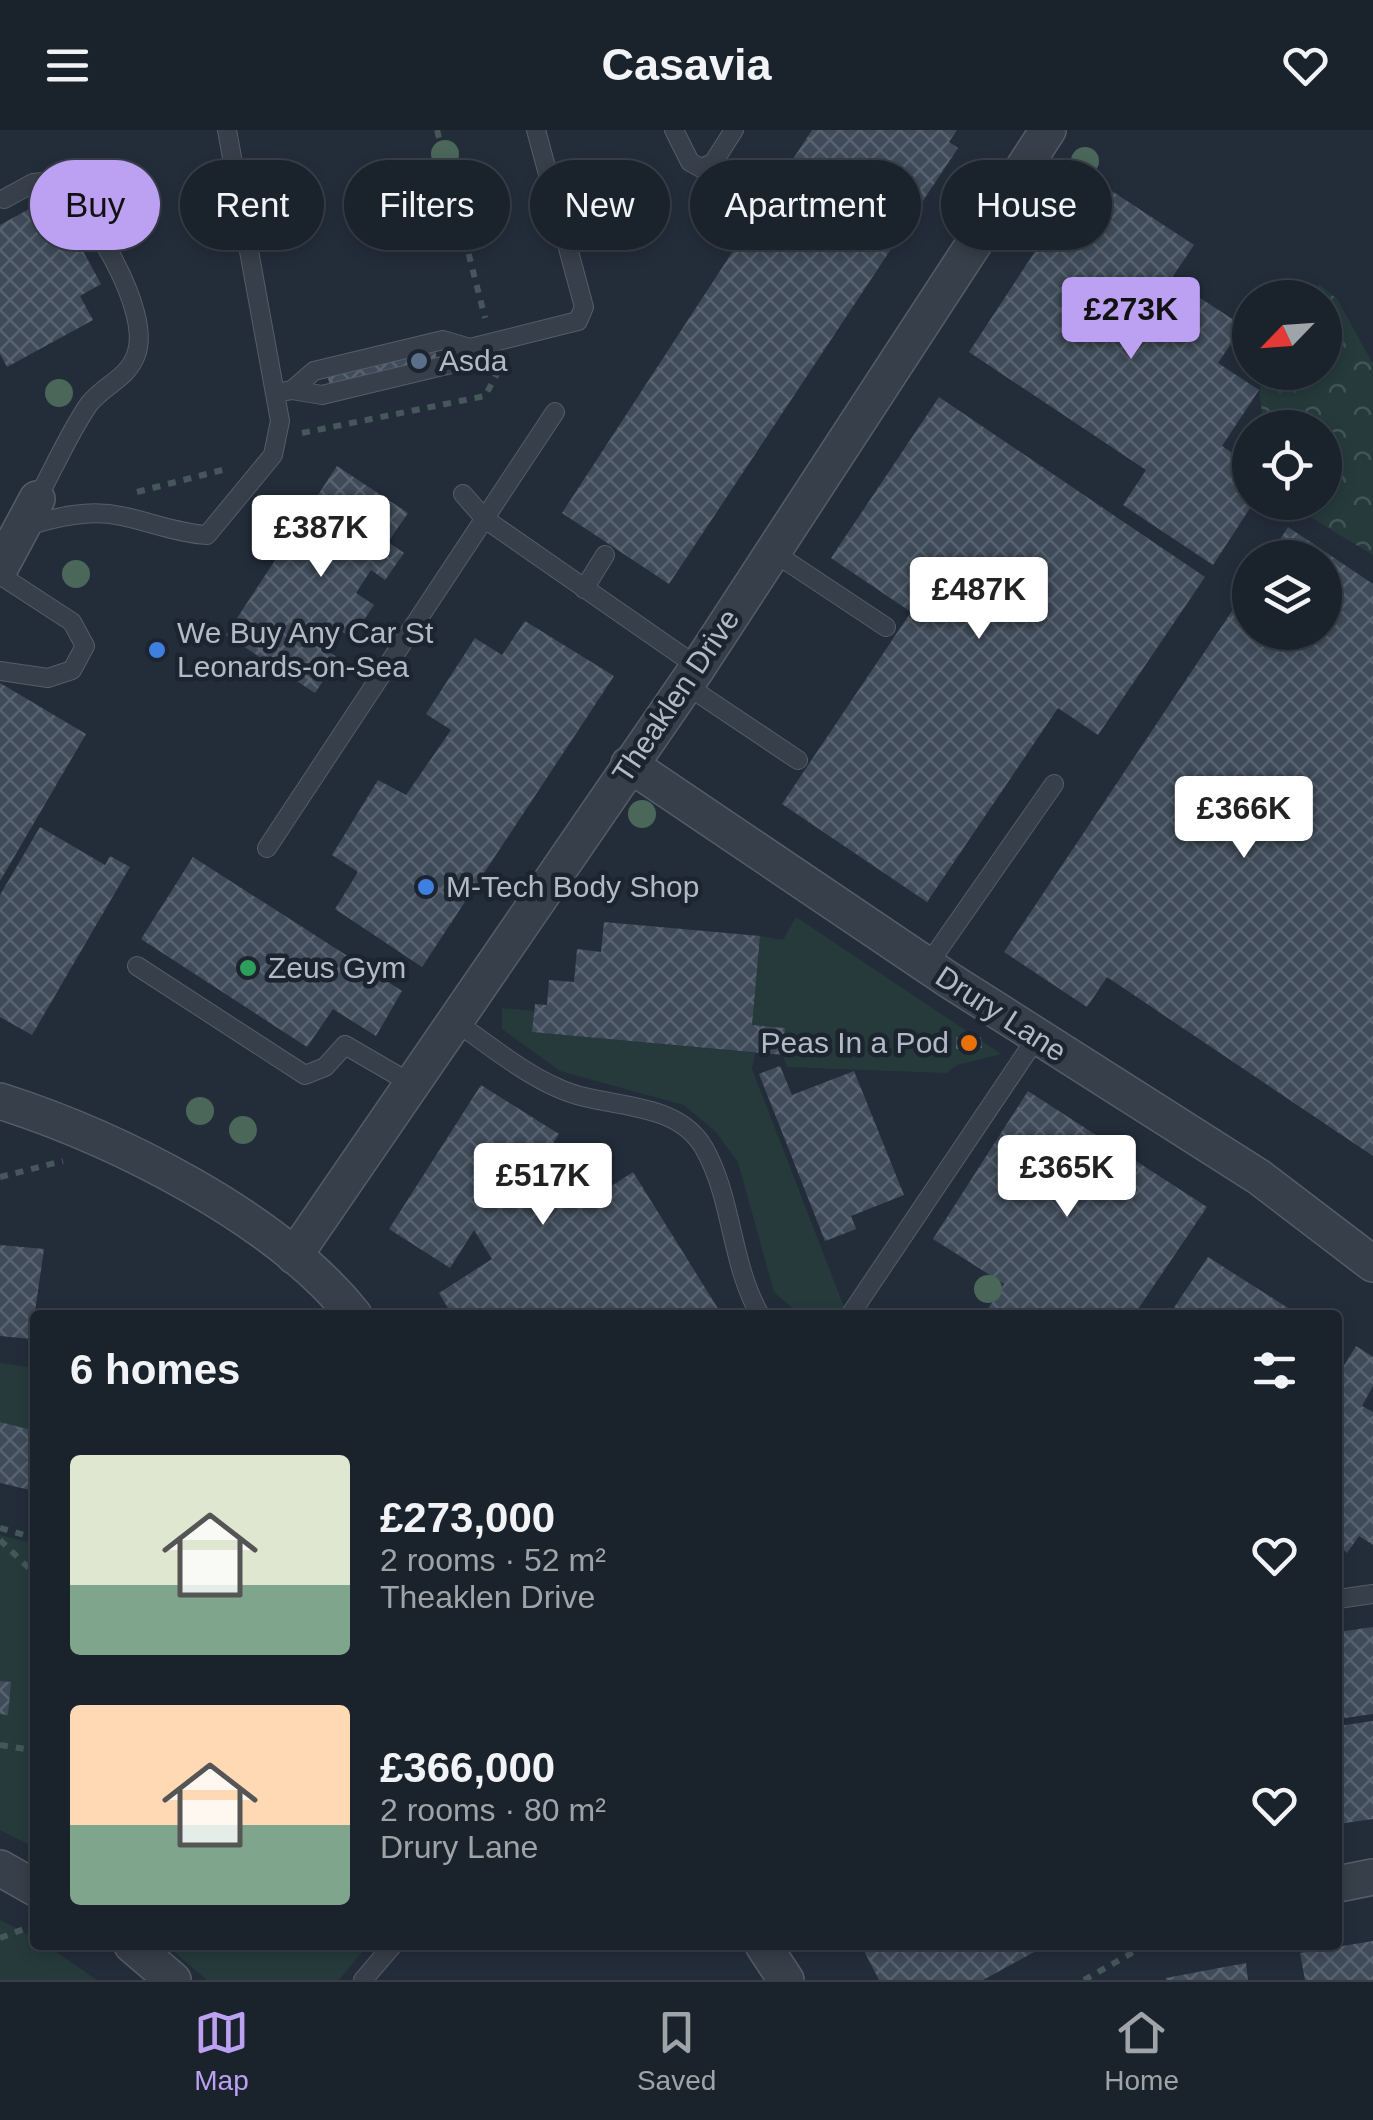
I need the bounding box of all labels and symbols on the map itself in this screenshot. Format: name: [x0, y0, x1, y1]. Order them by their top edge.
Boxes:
pin: £273K: [1061, 277, 1201, 362]
north arrow: [1232, 280, 1342, 390]
place label: Asda: [439, 344, 508, 377]
marker: Asda: [408, 350, 430, 372]
pin: £387K: [251, 495, 391, 580]
pin: £487K: [909, 557, 1049, 642]
street label: Theaklen Drive: [605, 603, 746, 789]
place label: We Buy Any Car St Leonards-on-Sea: [177, 616, 434, 683]
marker: We Buy Any Car St Leonards-on-Sea: [146, 639, 168, 661]
pin: £366K: [1174, 776, 1314, 861]
place label: M-Tech Body Shop: [446, 870, 699, 903]
marker: M-Tech Body Shop: [415, 876, 437, 898]
place label: Zeus Gym: [268, 951, 406, 984]
marker: Zeus Gym: [237, 957, 259, 979]
street label: Drury Lane: [930, 959, 1072, 1068]
place label: Peas In a Pod: [761, 1026, 949, 1059]
marker: Peas In a Pod: [958, 1032, 980, 1054]
pin: £365K: [997, 1135, 1137, 1220]
pin: £517K: [473, 1143, 613, 1228]

